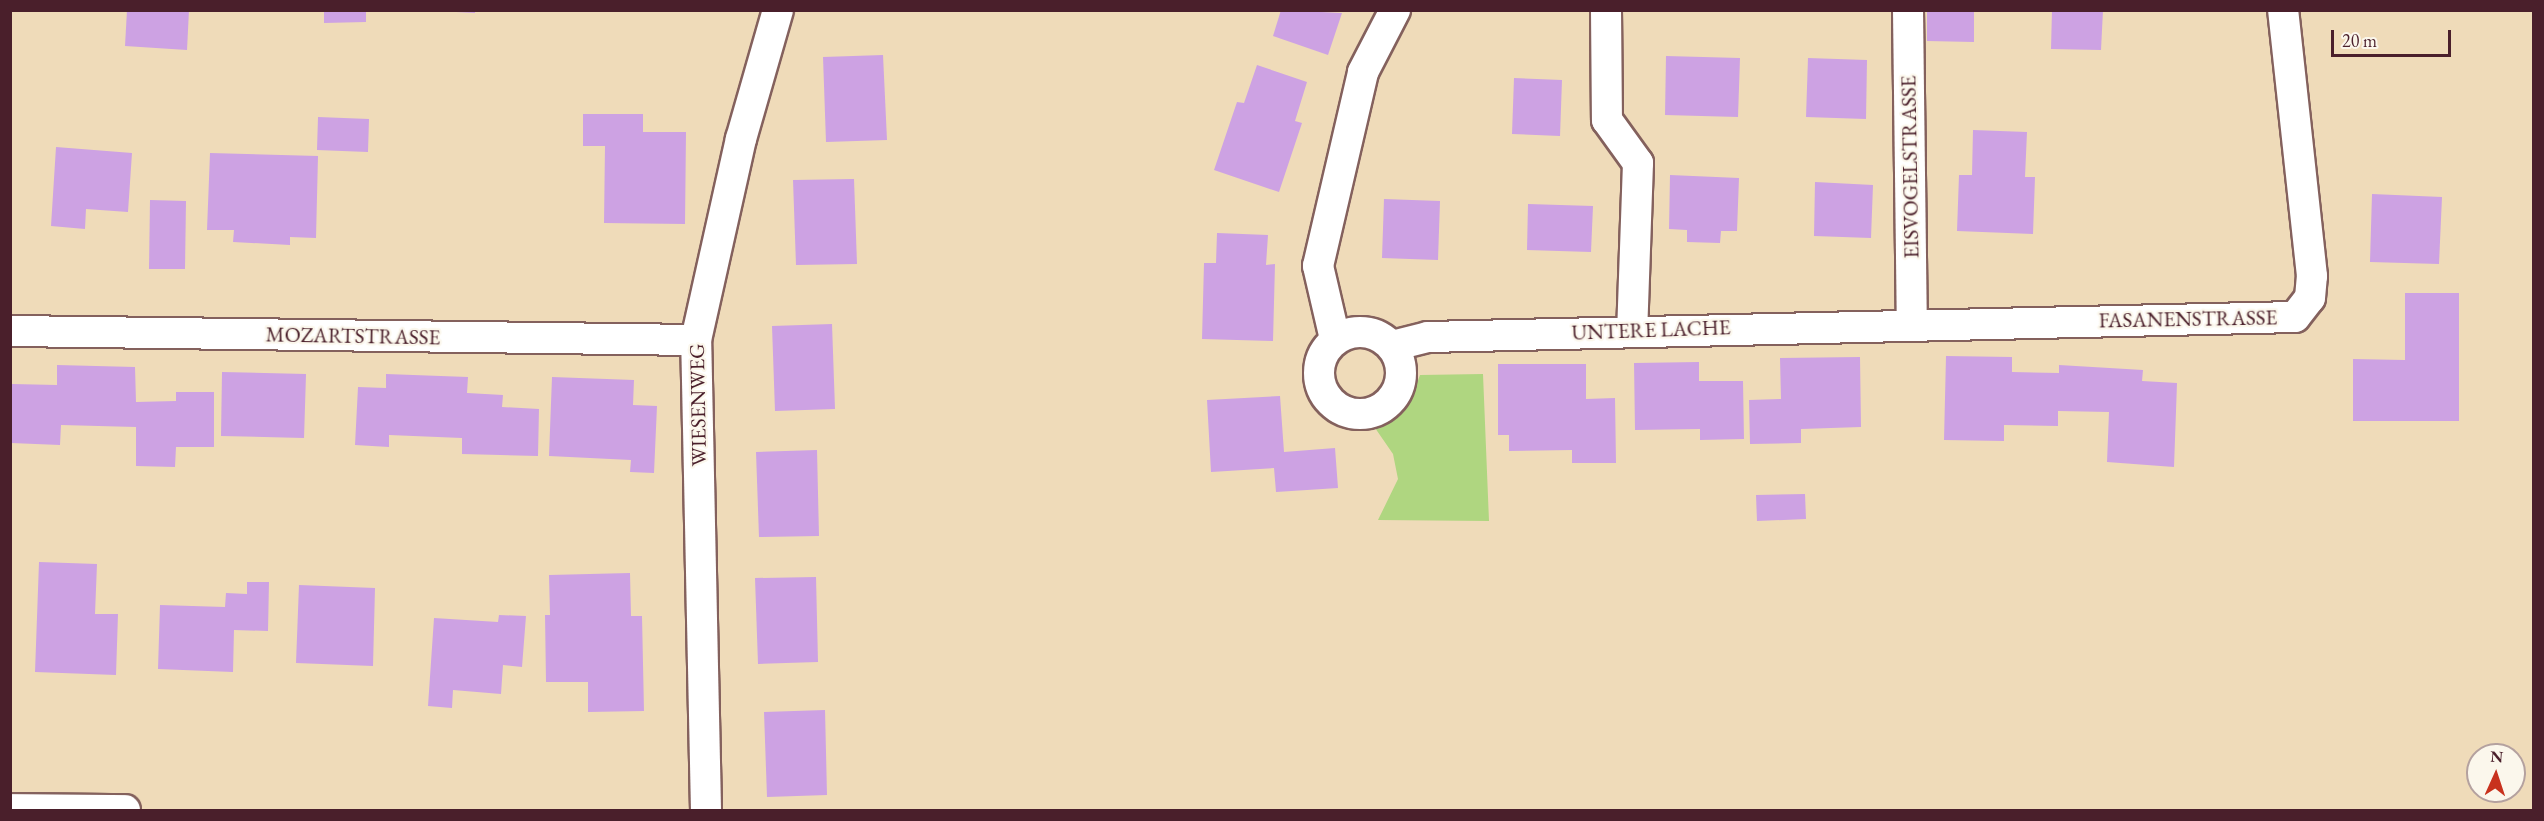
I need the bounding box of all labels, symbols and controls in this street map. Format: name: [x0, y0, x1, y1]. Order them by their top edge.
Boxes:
scale bar: [2334, 18, 2454, 56]
text: 20 m: [2342, 29, 2377, 52]
street label: EISVOGELSTRASSE: [1896, 75, 1924, 259]
street label: FASANENSTRASSE: [2098, 305, 2278, 333]
street label: UNTERE LACHE: [1571, 315, 1731, 345]
street label: MOZARTSTRASSE: [265, 322, 441, 350]
street label: WIESENWEG: [684, 343, 712, 467]
north arrow: [2466, 743, 2526, 803]
text: N: [2490, 746, 2504, 767]

